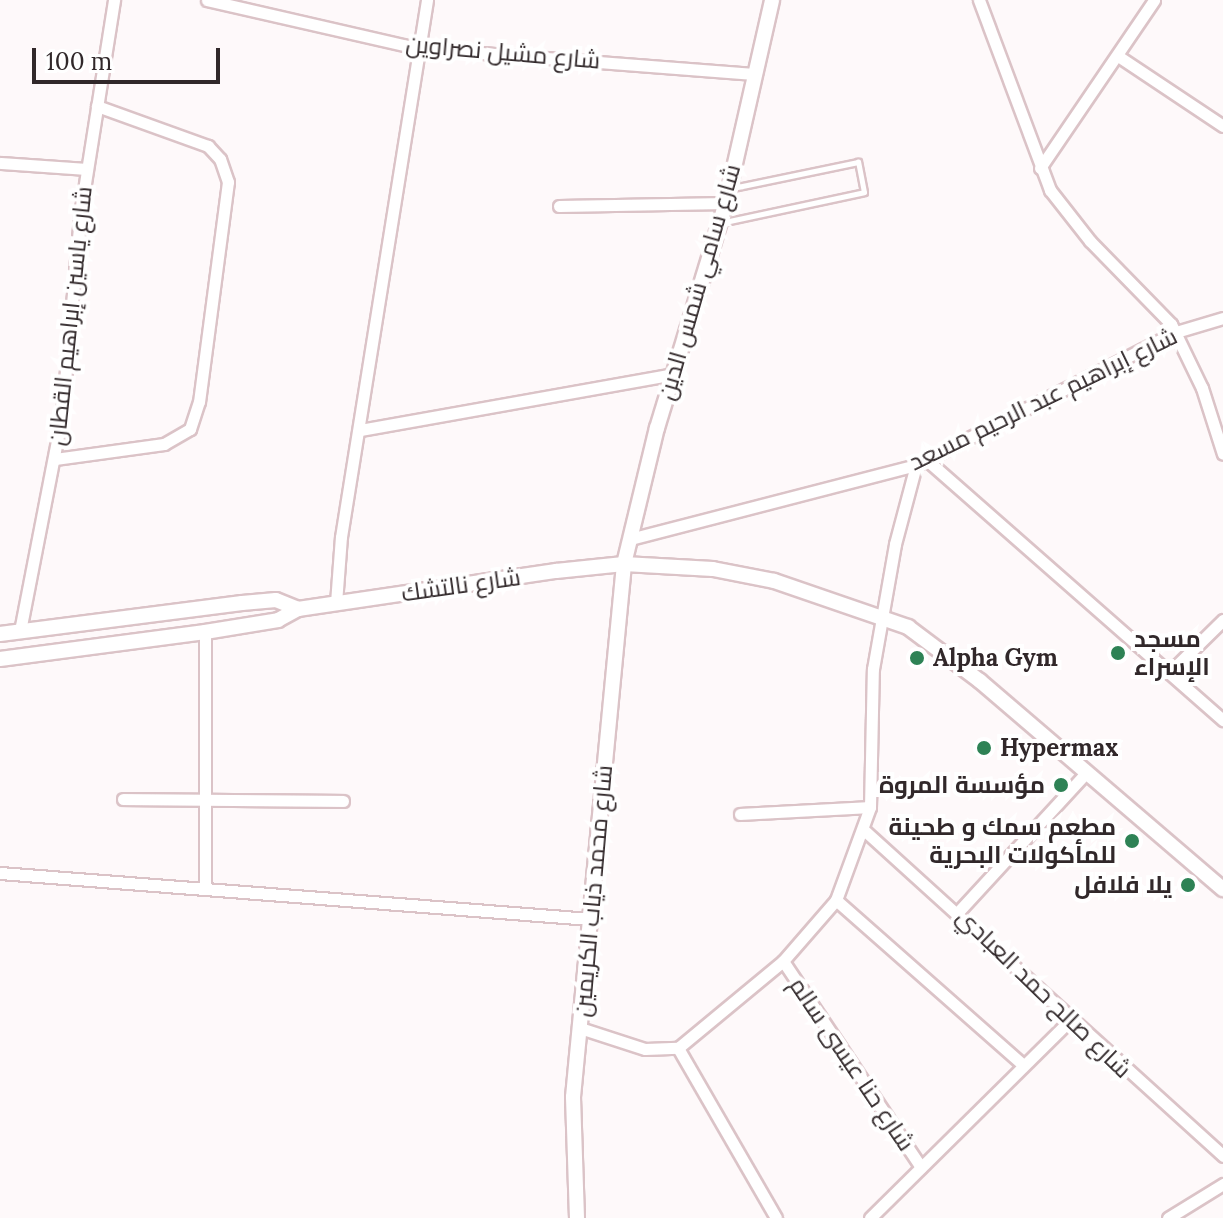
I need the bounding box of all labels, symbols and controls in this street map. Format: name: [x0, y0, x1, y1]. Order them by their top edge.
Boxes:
street label: شارع مشيل نصراوين: [405, 29, 601, 75]
scale bar: [36, 32, 224, 82]
text: 100 m: [46, 46, 112, 77]
street label: شارع سامي شمس الدين: [652, 161, 746, 403]
street label: شارع ياسين إبراهيم القطان: [42, 185, 98, 447]
street label: شارع إبراهيم عبد الرحيم مسعد: [904, 321, 1182, 477]
street label: شارع نالتشك: [399, 562, 523, 608]
place label: مسجد الإسراء: [1134, 625, 1210, 681]
place label: Alpha Gym: [933, 644, 1058, 672]
marker: مسجد الإسراء: [1109, 644, 1127, 662]
marker: Alpha Gym: [908, 649, 926, 667]
place label: Hypermax: [1000, 734, 1118, 762]
marker: Hypermax: [975, 739, 993, 757]
street label: شارع محمد ذياب الكريمين: [568, 764, 618, 1018]
place label: مؤسسة المروة: [879, 771, 1045, 799]
marker: مؤسسة المروة: [1052, 776, 1070, 794]
place label: مطعم سمك و طحينة للمأكولات البحرية: [888, 813, 1116, 869]
marker: مطعم سمك و طحينة للمأكولات البحرية: [1123, 832, 1141, 850]
place label: يلا فلافل: [1074, 871, 1172, 899]
marker: يلا فلافل: [1179, 876, 1197, 894]
street label: شارع صالح حمد العبادي: [951, 902, 1137, 1084]
street label: شارع حنا عيسى سالم: [783, 972, 921, 1156]

